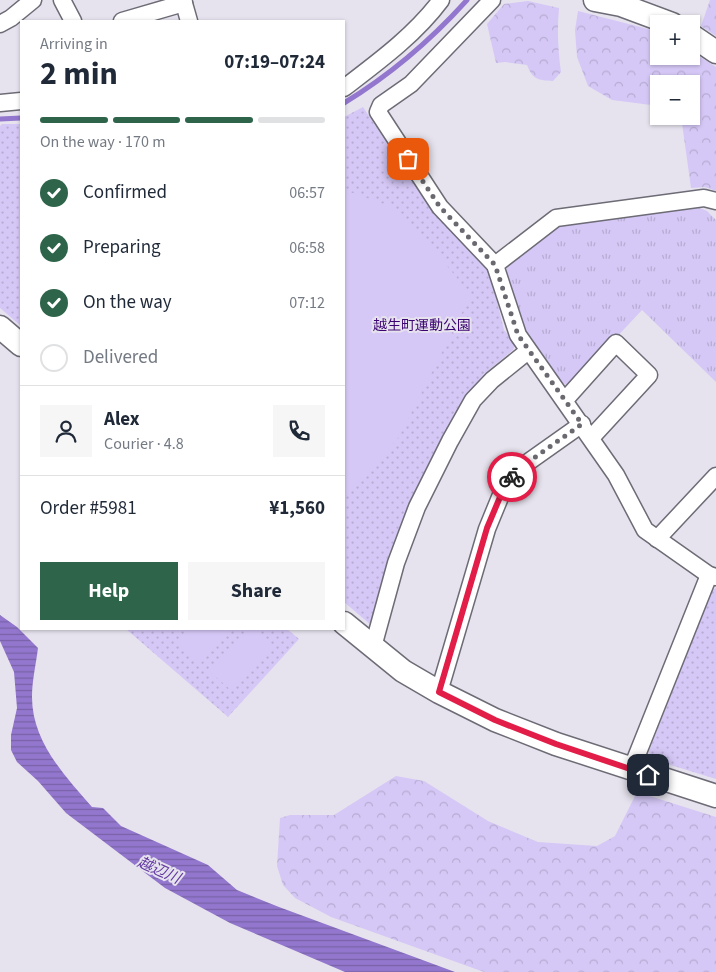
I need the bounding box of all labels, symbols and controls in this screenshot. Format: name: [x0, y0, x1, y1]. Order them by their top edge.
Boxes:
map controls: [650, 15, 700, 125]
button: +: [650, 15, 700, 65]
text: Arriving in: [40, 33, 108, 55]
text: 07:19–07:24: [224, 49, 325, 76]
text: 2 min: [40, 51, 118, 97]
button: −: [650, 75, 700, 125]
text: On the way · 170 m: [40, 131, 165, 153]
pin: [387, 138, 429, 180]
icon: bag: [394, 145, 422, 173]
icon: check: [40, 179, 68, 207]
text: Confirmed: [83, 179, 167, 206]
text: 06:57: [289, 182, 325, 204]
icon: check: [40, 234, 68, 262]
text: Preparing: [83, 234, 161, 261]
text: 06:58: [289, 237, 325, 259]
icon: check: [40, 289, 68, 317]
text: On the way: [83, 289, 172, 316]
text: 07:12: [289, 292, 325, 314]
park label: 越生町運動公園: [373, 316, 471, 336]
text: Delivered: [83, 344, 158, 371]
button: person: [40, 405, 92, 457]
button: phone: [273, 405, 325, 457]
text: Alex: [104, 406, 140, 433]
text: Courier · 4.8: [104, 433, 184, 455]
courier: [487, 452, 537, 502]
icon: bike: [498, 463, 526, 491]
text: Order #5981: [40, 495, 137, 522]
text: ¥1,560: [269, 495, 325, 522]
button: Help: [40, 562, 178, 620]
button: Share: [188, 562, 325, 620]
pin: [627, 754, 669, 796]
icon: home: [634, 761, 662, 789]
water label: 越辺川: [134, 852, 185, 890]

